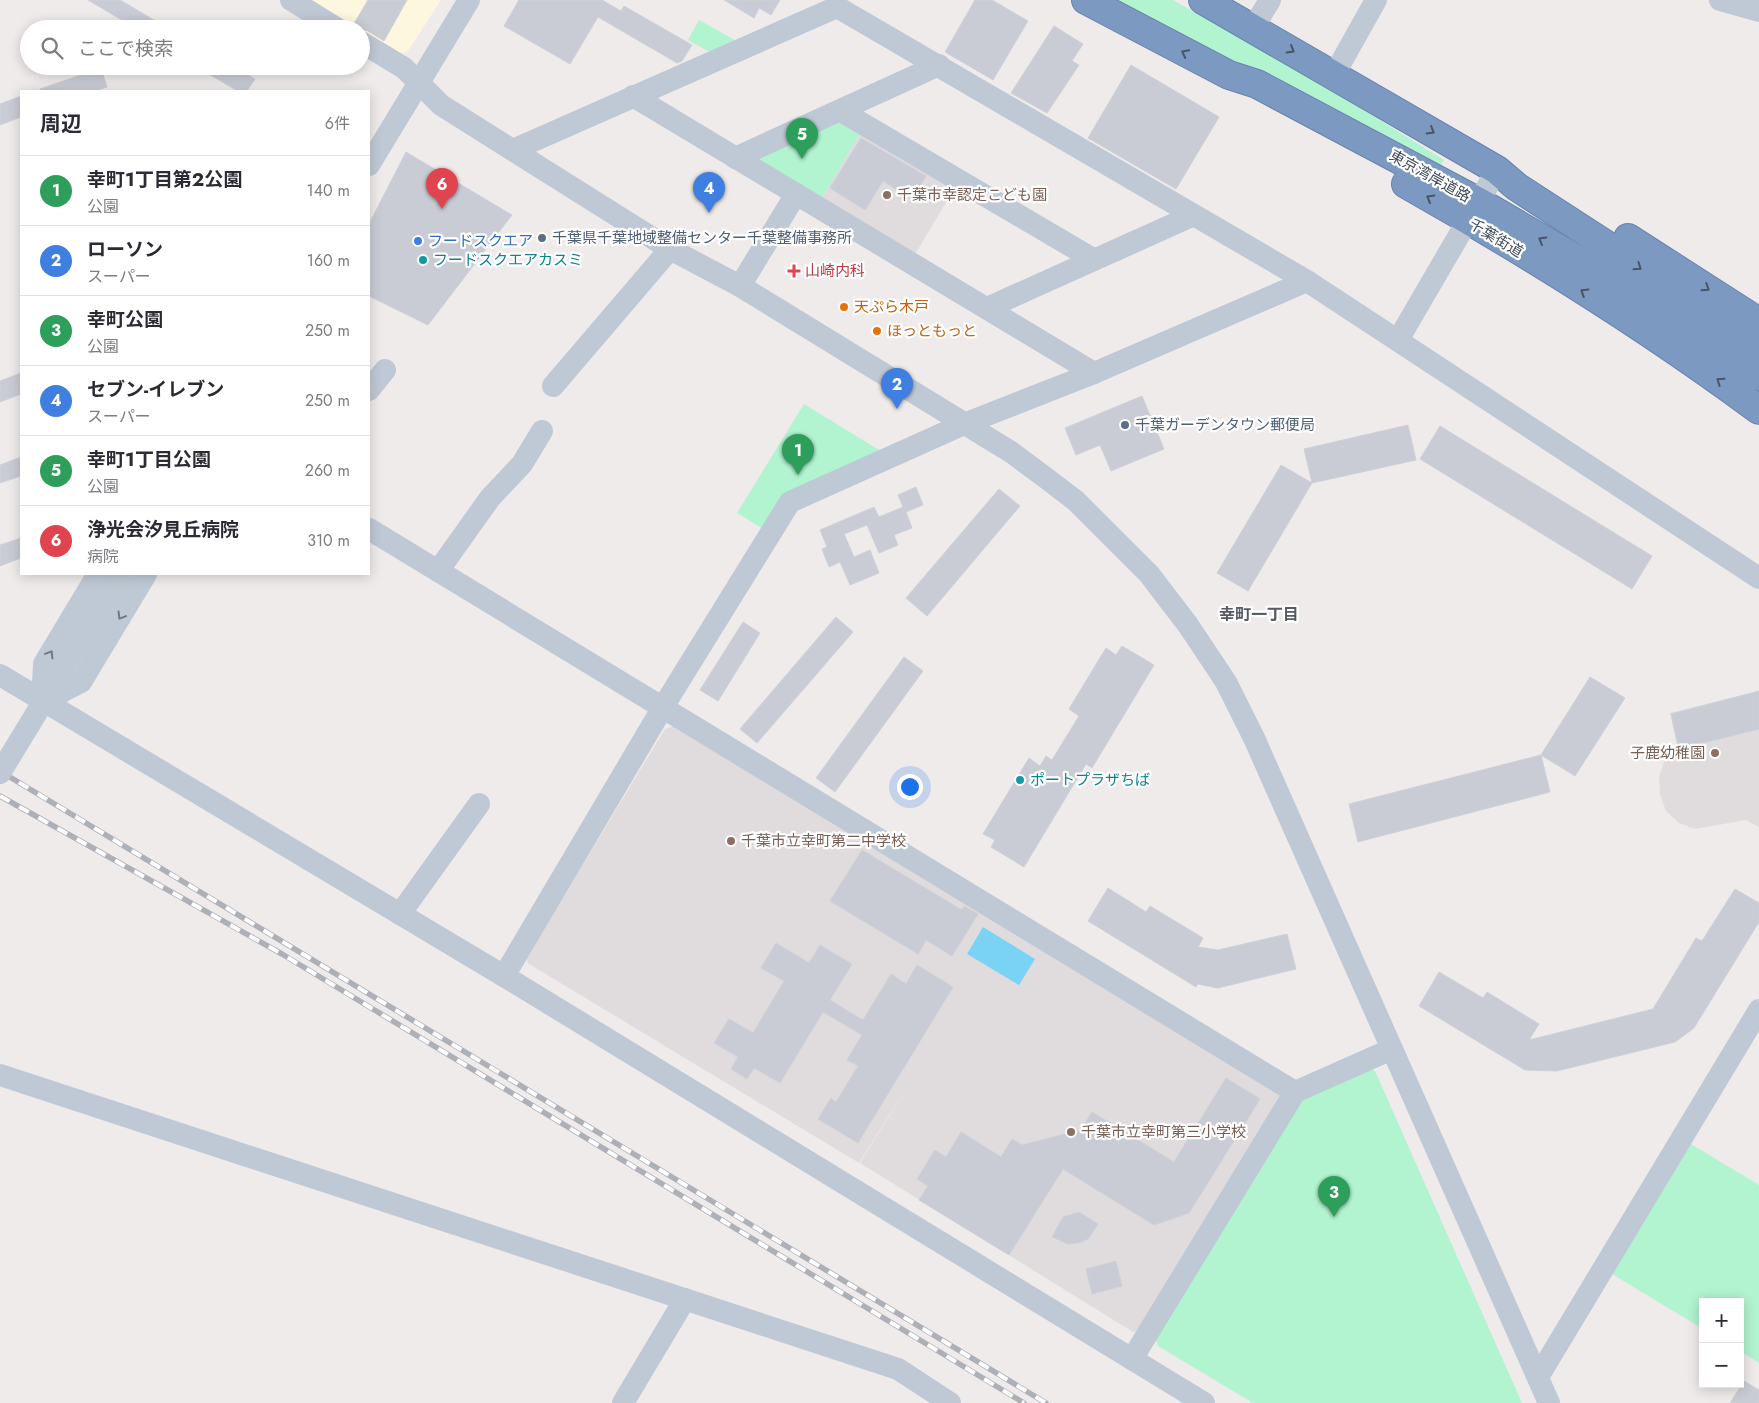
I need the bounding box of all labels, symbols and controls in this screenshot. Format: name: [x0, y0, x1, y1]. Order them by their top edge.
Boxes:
search box: [20, 20, 370, 75]
icon: search: [38, 34, 66, 62]
text: ここで検索: [78, 35, 173, 62]
one-way arrow: [1285, 44, 1294, 54]
one-way arrow: [1182, 49, 1191, 59]
text: 周辺: [40, 109, 82, 139]
text: 6件: [325, 112, 350, 135]
pin: 5: [786, 118, 818, 159]
one-way arrow: [1426, 125, 1435, 135]
street label: 東京湾岸道路: [1385, 145, 1475, 207]
text: 幸町1丁目第2公園: [87, 166, 242, 193]
pin: 6: [426, 168, 458, 209]
pin: 4: [693, 172, 725, 213]
text: 1: [52, 179, 60, 202]
text: 140 m: [307, 179, 350, 202]
place label: 千葉市幸認定こども園: [897, 184, 1047, 206]
marker: 千葉市幸認定こども園: [881, 189, 893, 201]
one-way arrow: [1427, 194, 1436, 204]
text: 公園: [87, 195, 119, 218]
street label: 千葉街道: [1465, 213, 1527, 263]
place label: 千葉県千葉地域整備センター千葉整備事務所: [552, 227, 852, 249]
place label: フードスクエア: [428, 230, 533, 252]
marker: 千葉県千葉地域整備センター千葉整備事務所: [536, 232, 548, 244]
marker: フードスクエア: [412, 235, 424, 247]
text: ローソン: [87, 236, 163, 263]
one-way arrow: [1538, 236, 1547, 246]
text: 2: [51, 249, 61, 272]
text: 160 m: [307, 249, 350, 272]
place label: フードスクエアカスミ: [433, 249, 583, 271]
marker: フードスクエアカスミ: [417, 254, 429, 266]
place label: 山崎内科: [805, 260, 865, 282]
one-way arrow: [1632, 261, 1642, 270]
marker: 山崎内科: [787, 264, 801, 278]
text: スーパー: [87, 265, 151, 288]
one-way arrow: [1701, 282, 1710, 292]
one-way arrow: [1580, 288, 1589, 298]
place label: 天ぷら木戸: [854, 296, 929, 318]
marker: 天ぷら木戸: [838, 301, 850, 313]
text: 幸町公園: [87, 306, 163, 333]
text: 3: [51, 319, 61, 342]
text: 250 m: [305, 319, 350, 342]
place label: ほっともっと: [887, 320, 977, 342]
marker: ほっともっと: [871, 325, 883, 337]
text: 公園: [87, 335, 119, 358]
pin: 2: [881, 368, 913, 409]
text: セブン-イレブン: [87, 376, 224, 403]
one-way arrow: [1716, 378, 1725, 387]
text: 4: [50, 389, 62, 412]
text: 250 m: [305, 389, 350, 412]
text: スーパー: [87, 405, 151, 428]
place label: 千葉ガーデンタウン郵便局: [1135, 414, 1315, 436]
marker: 千葉ガーデンタウン郵便局: [1119, 419, 1131, 431]
pin: 1: [782, 434, 814, 475]
text: 幸町1丁目公園: [87, 446, 211, 473]
text: 5: [51, 459, 61, 482]
text: 260 m: [305, 459, 350, 482]
text: 公園: [87, 475, 119, 498]
text: 浄光会汐見丘病院: [87, 516, 239, 543]
text: 6: [51, 529, 61, 552]
text: 310 m: [307, 529, 350, 552]
text: 病院: [87, 545, 119, 568]
district label: 幸町一丁目: [1219, 603, 1299, 626]
one-way arrow: [118, 610, 128, 619]
one-way arrow: [43, 651, 53, 660]
place label: 子鹿幼稚園: [1630, 742, 1705, 764]
marker: 子鹿幼稚園: [1709, 747, 1721, 759]
place label: ポートプラザちば: [1030, 769, 1150, 791]
your location: [897, 774, 923, 800]
marker: ポートプラザちば: [1014, 774, 1026, 786]
place label: 千葉市立幸町第二中学校: [741, 830, 906, 852]
marker: 千葉市立幸町第二中学校: [725, 835, 737, 847]
place label: 千葉市立幸町第三小学校: [1081, 1121, 1246, 1143]
marker: 千葉市立幸町第三小学校: [1065, 1126, 1077, 1138]
pin: 3: [1318, 1176, 1350, 1217]
map controls: [1699, 1298, 1744, 1388]
button: +: [1699, 1298, 1744, 1343]
button: −: [1699, 1343, 1744, 1388]

